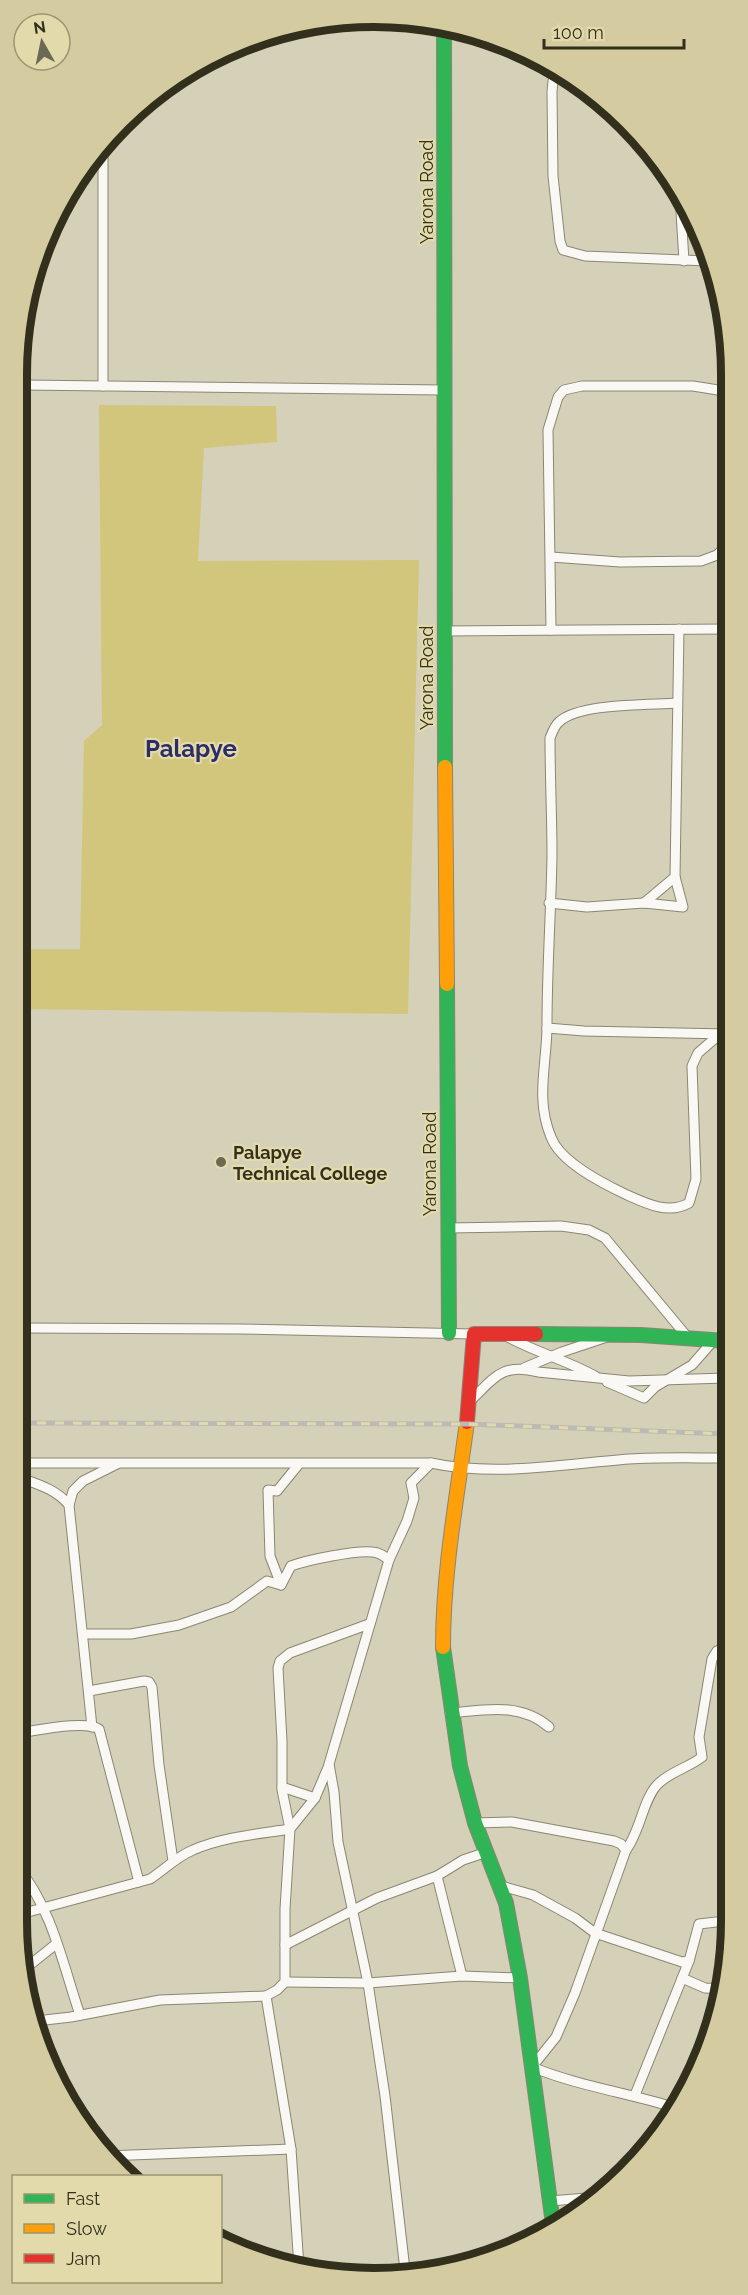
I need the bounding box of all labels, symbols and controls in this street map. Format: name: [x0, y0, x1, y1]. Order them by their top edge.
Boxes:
north arrow: [12, 12, 72, 72]
scale bar: [544, 12, 684, 50]
text: N: [32, 17, 47, 38]
text: 100 m: [553, 22, 604, 43]
street label: Yarona Road: [416, 140, 437, 244]
street label: Yarona Road: [416, 626, 437, 730]
district label: Palapye: [145, 734, 237, 763]
street label: Yarona Road: [419, 1112, 440, 1216]
place label: Palapye Technical College: [233, 1142, 387, 1184]
marker: Palapye Technical College: [214, 1155, 228, 1169]
legend: [12, 2175, 222, 2283]
text: Fast: [66, 2188, 100, 2209]
text: Slow: [66, 2218, 107, 2239]
text: Jam: [66, 2248, 101, 2269]

